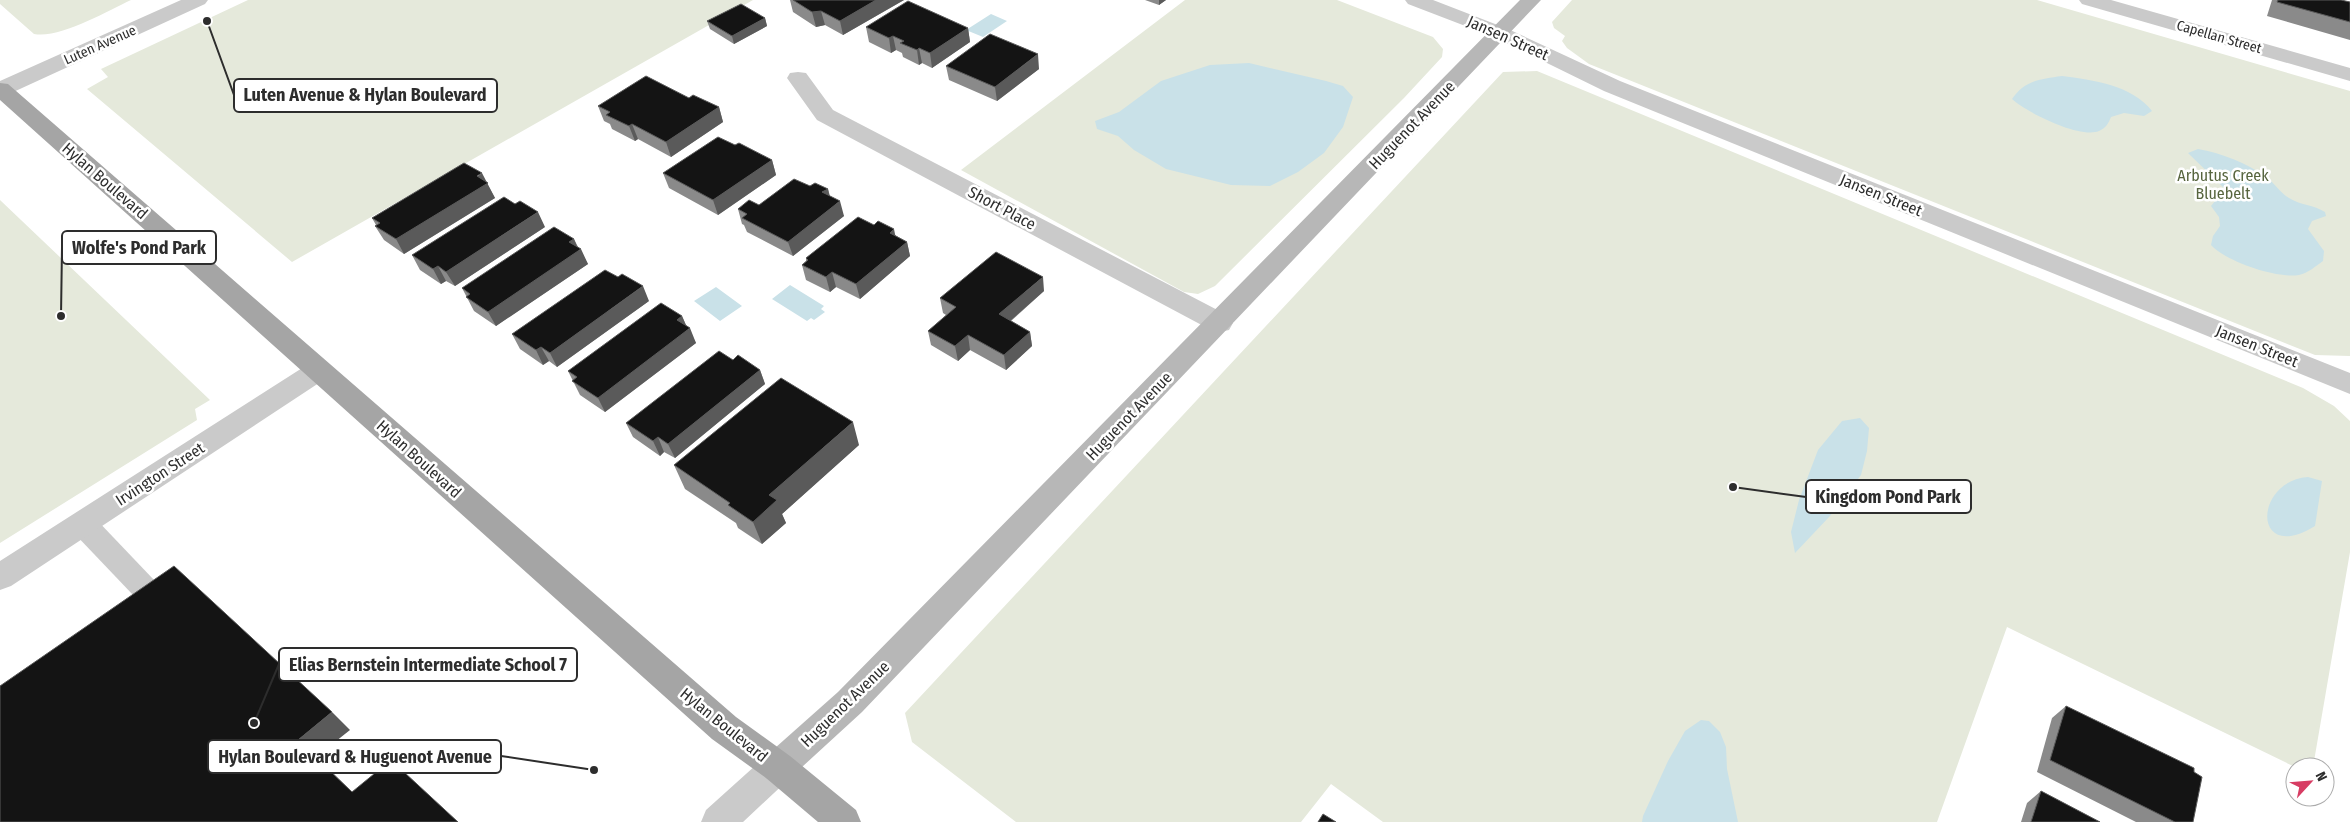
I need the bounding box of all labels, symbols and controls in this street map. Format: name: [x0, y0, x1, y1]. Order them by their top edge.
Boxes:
street label: Jansen Street: [1464, 12, 1552, 65]
street label: Capellan Street: [2175, 17, 2264, 57]
street label: Luten Avenue: [61, 21, 139, 68]
street label: Huguenot Avenue: [1365, 77, 1459, 173]
callout: Luten Avenue & Hylan Boulevard: [234, 79, 497, 112]
text: Luten Avenue & Hylan Boulevard: [244, 84, 486, 106]
street label: Hylan Boulevard: [58, 139, 152, 223]
park label: Arbutus Creek Bluebelt: [2177, 166, 2269, 203]
street label: Jansen Street: [1837, 170, 1926, 220]
street label: Short Place: [965, 182, 1039, 234]
callout: Wolfe's Pond Park: [62, 231, 216, 264]
text: Wolfe's Pond Park: [72, 237, 207, 259]
street label: Jansen Street: [2213, 321, 2302, 371]
street label: Huguenot Avenue: [1082, 368, 1176, 464]
street label: Hylan Boulevard: [373, 416, 465, 502]
street label: Irvington Street: [112, 438, 209, 510]
callout: Kingdom Pond Park: [1806, 480, 1971, 513]
text: Kingdom Pond Park: [1815, 486, 1962, 508]
callout: Elias Bernstein Intermediate School 7: [279, 648, 577, 681]
text: Elias Bernstein Intermediate School 7: [289, 654, 567, 676]
street label: Huguenot Avenue: [797, 657, 893, 751]
street label: Hylan Boulevard: [676, 684, 772, 766]
callout: Hylan Boulevard & Huguenot Avenue: [208, 740, 501, 773]
text: Hylan Boulevard & Huguenot Avenue: [218, 746, 492, 768]
north arrow: [2285, 757, 2335, 807]
text: N: [2312, 769, 2331, 784]

